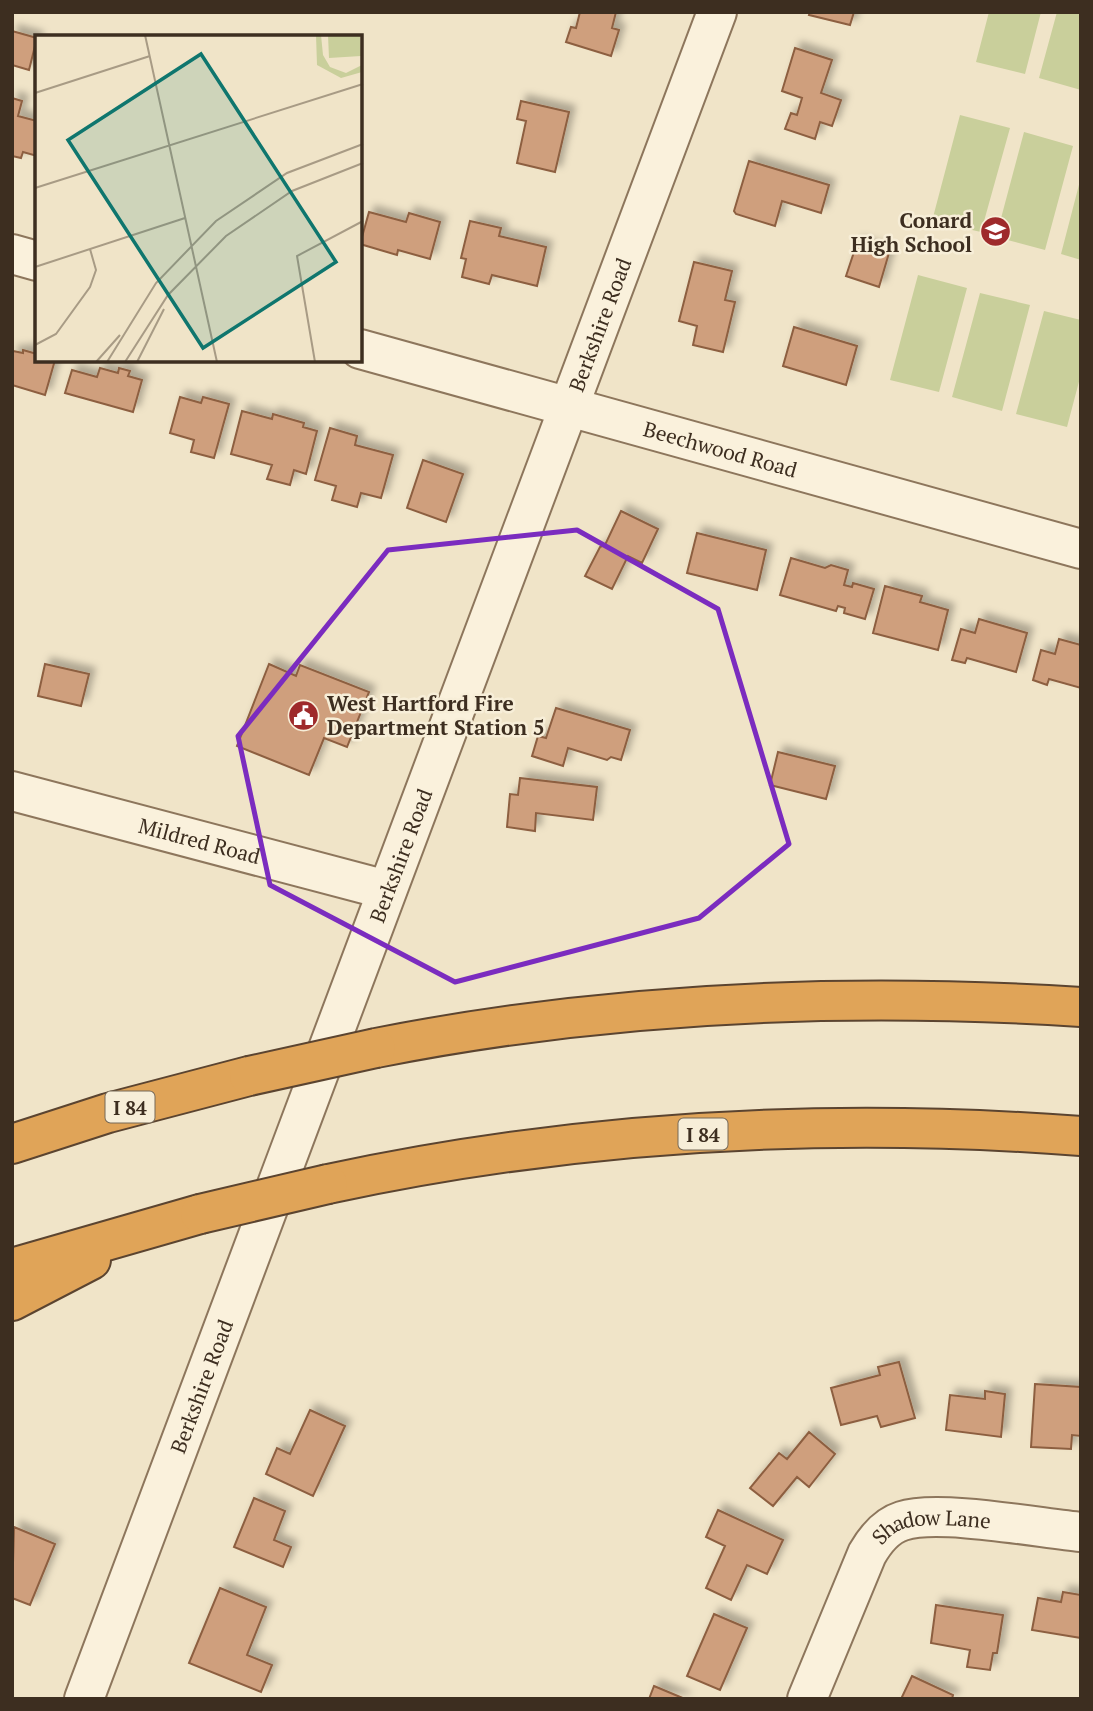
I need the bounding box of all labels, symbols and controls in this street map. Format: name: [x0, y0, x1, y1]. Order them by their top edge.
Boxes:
inset map: [35, 35, 362, 362]
place label: Conard High School: [851, 206, 972, 258]
school or university icon: Conard High School: [978, 215, 1012, 249]
street label: Berkshire Road: [562, 253, 638, 395]
street label: Beechwood Road: [640, 414, 801, 484]
place label: West Hartford Fire Department Station 5: [327, 689, 545, 741]
public building icon: West Hartford Fire Department Station 5: [287, 698, 321, 732]
street label: Berkshire Road: [363, 784, 438, 926]
street label: Mildred Road: [136, 811, 264, 870]
road number: I 84: [106, 1092, 154, 1122]
road number: I 84: [678, 1118, 728, 1150]
street label: Berkshire Road: [163, 1315, 239, 1457]
street label: Shadow Lane: [865, 1503, 992, 1550]

